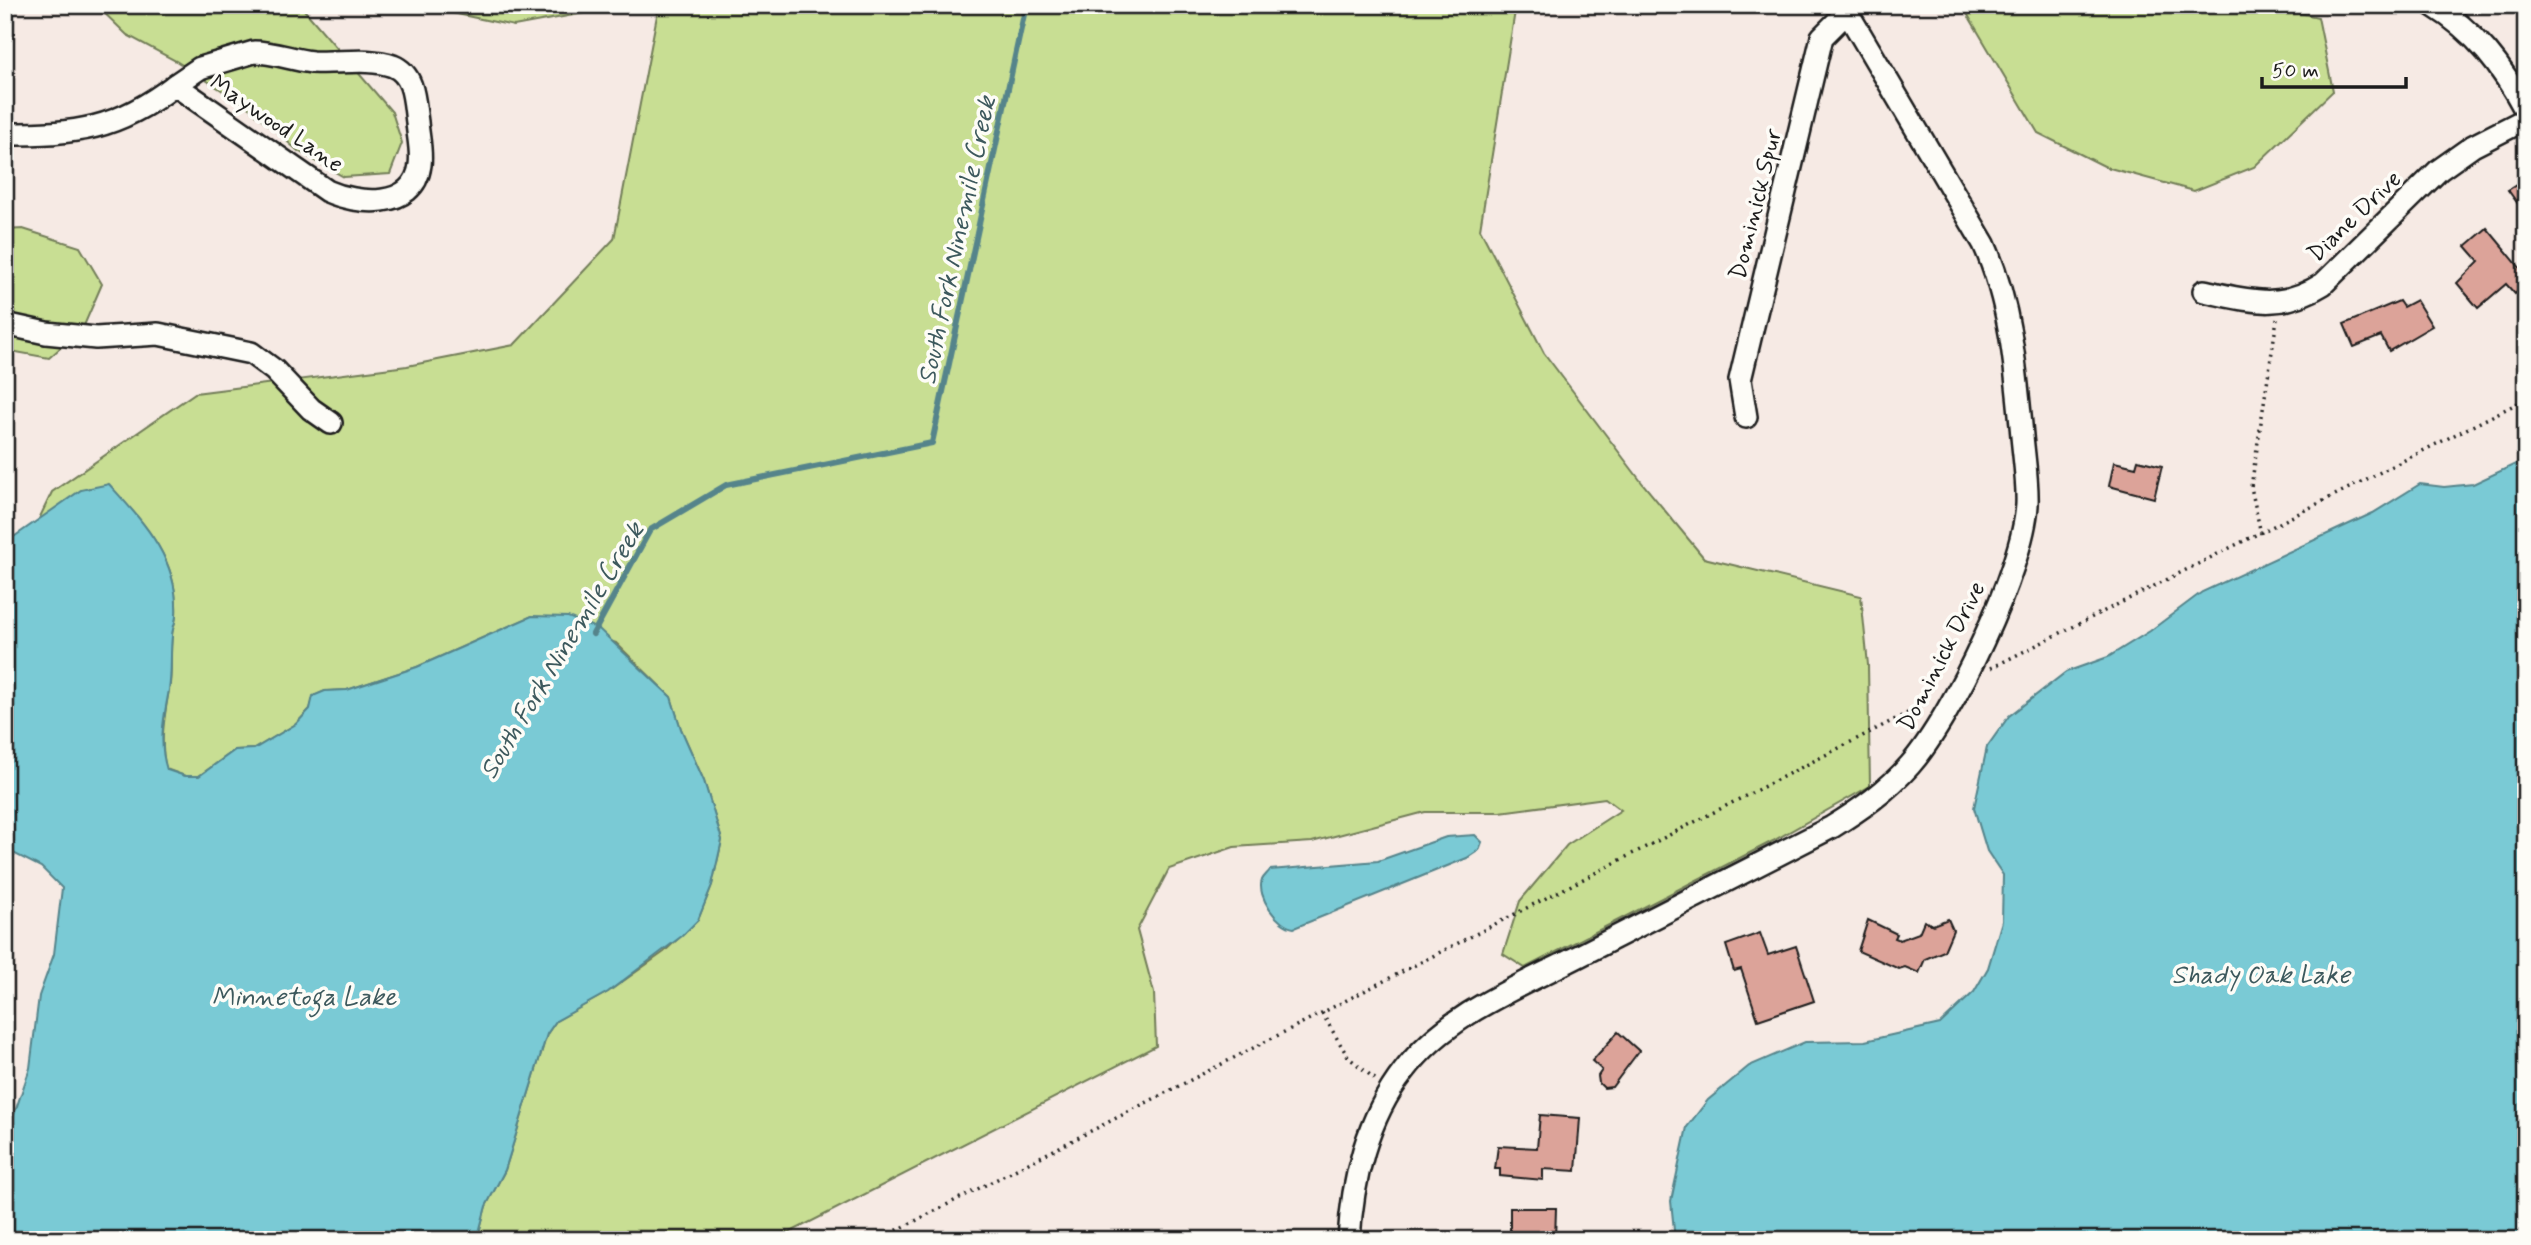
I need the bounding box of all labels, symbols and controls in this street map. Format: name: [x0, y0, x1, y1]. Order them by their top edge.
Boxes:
scale bar: [2262, 46, 2405, 90]
text: 50 m: [2272, 57, 2319, 85]
street label: Maywood Lane: [203, 68, 349, 180]
water label: South Fork Ninemile Creek: [911, 92, 1005, 387]
street label: Dominick Spur: [1723, 126, 1790, 283]
street label: Diane Drive: [2301, 164, 2409, 270]
water label: South Fork Ninemile Creek: [473, 515, 654, 786]
street label: Dominick Drive: [1891, 576, 1993, 737]
water label: Shady Oak Lake: [2172, 959, 2351, 993]
water label: Minnetoga Lake: [212, 981, 397, 1018]

